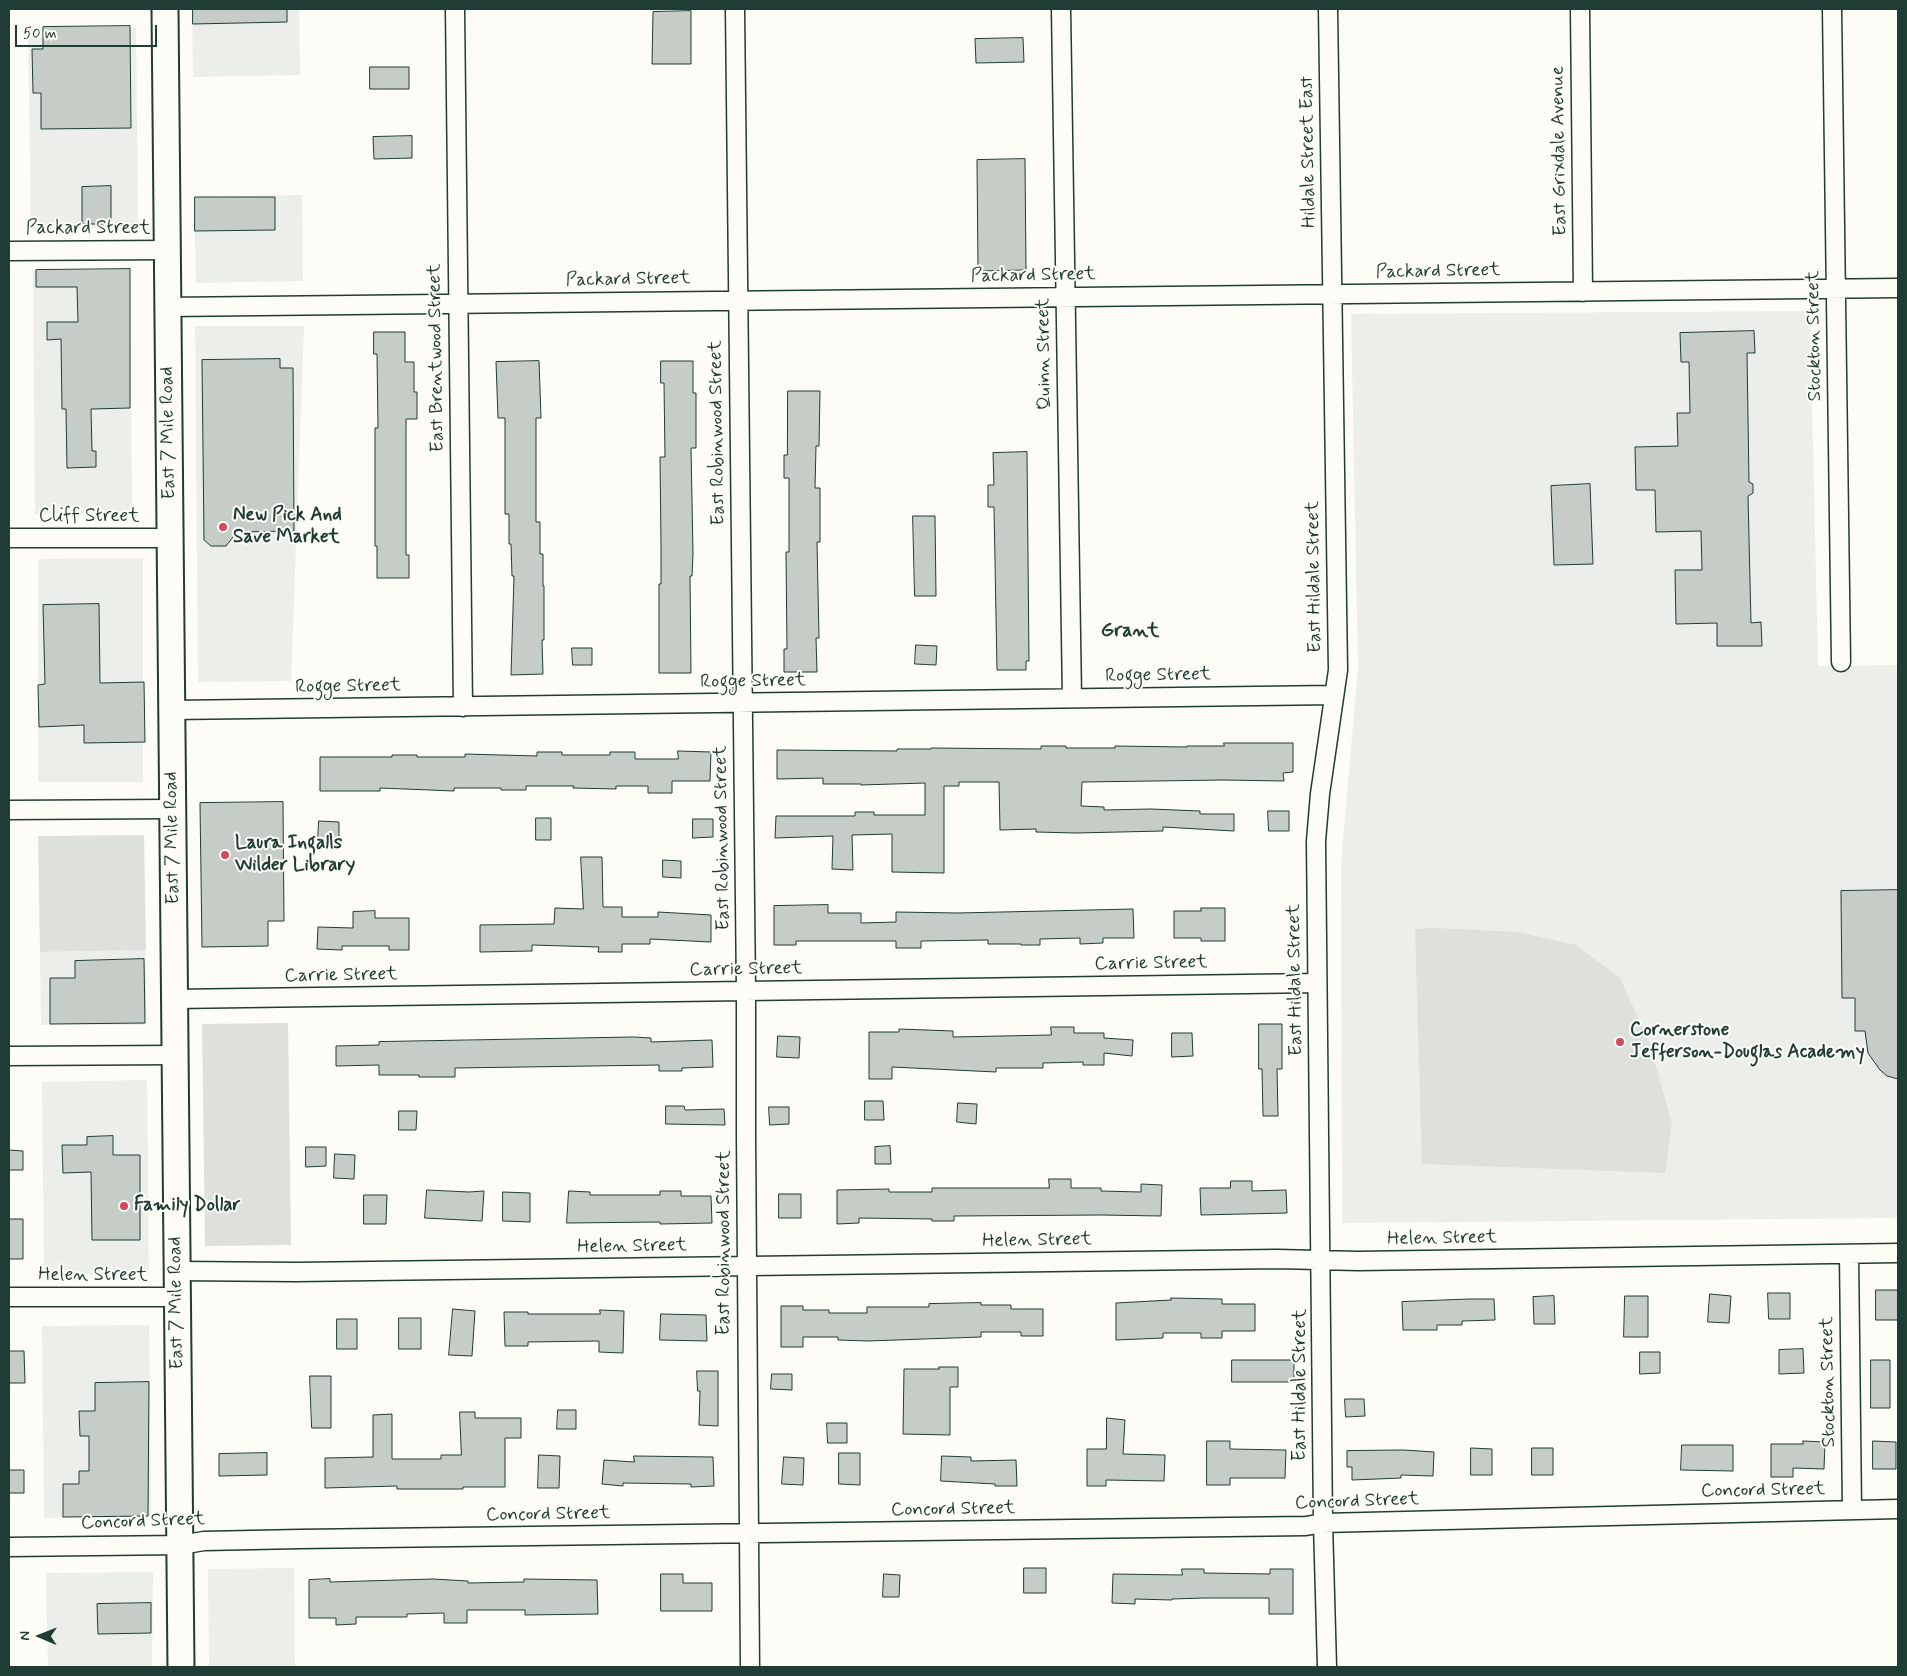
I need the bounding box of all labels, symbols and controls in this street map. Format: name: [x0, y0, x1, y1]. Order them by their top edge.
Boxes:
scale bar: [18, 15, 160, 47]
text: 50 m: [23, 24, 57, 44]
street label: East Grixdale Avenue: [1547, 66, 1573, 236]
street label: Hildale Street East: [1296, 76, 1322, 228]
street label: Packard Street: [26, 218, 150, 240]
street label: Packard Street: [1375, 260, 1501, 284]
street label: East Brentwood Street: [424, 264, 450, 452]
street label: Packard Street: [970, 264, 1096, 288]
street label: Packard Street: [565, 268, 691, 292]
street label: Stockton Street: [1802, 271, 1828, 401]
street label: Quinn Street: [1033, 298, 1057, 410]
street label: East Robinwood Street: [705, 340, 731, 526]
street label: East 7 Mile Road: [156, 366, 182, 500]
street label: East Hildale Street: [1302, 501, 1328, 653]
place label: New Pick And Save Market: [233, 505, 342, 549]
street label: Cliff Street: [39, 506, 139, 528]
marker: New Pick And Save Market: [217, 521, 229, 533]
district label: Grant: [1101, 620, 1159, 644]
street label: Rogge Street: [1105, 664, 1211, 688]
street label: Rogge Street: [700, 670, 806, 694]
street label: Rogge Street: [295, 675, 401, 699]
street label: East Robinwood Street: [710, 745, 736, 931]
street label: East 7 Mile Road: [160, 771, 186, 905]
place label: Laura Ingalls Wilder Library: [235, 833, 355, 877]
marker: Laura Ingalls Wilder Library: [219, 849, 231, 861]
street label: East Hildale Street: [1283, 904, 1309, 1056]
street label: Carrie Street: [1094, 952, 1208, 976]
street label: Carrie Street: [689, 958, 803, 982]
street label: Carrie Street: [284, 964, 398, 988]
place label: Cornerstone Jefferson-Douglas Academy: [1630, 1020, 1865, 1064]
marker: Cornerstone Jefferson-Douglas Academy: [1614, 1036, 1626, 1048]
street label: East Robinwood Street: [714, 1150, 736, 1336]
place label: Family Dollar: [134, 1195, 241, 1217]
marker: Family Dollar: [118, 1200, 130, 1212]
street label: Helen Street: [1387, 1227, 1497, 1251]
street label: Helen Street: [982, 1229, 1092, 1253]
street label: Helen Street: [577, 1235, 687, 1259]
street label: East 7 Mile Road: [164, 1236, 190, 1370]
street label: Helen Street: [38, 1265, 148, 1287]
street label: East Hildale Street: [1290, 1309, 1312, 1461]
street label: Stockton Street: [1816, 1317, 1842, 1447]
street label: Concord Street: [1701, 1479, 1825, 1503]
street label: Concord Street: [1295, 1488, 1419, 1516]
street label: Concord Street: [891, 1498, 1015, 1522]
street label: Concord Street: [486, 1503, 610, 1527]
street label: Concord Street: [81, 1508, 205, 1536]
north arrow: [15, 1611, 65, 1661]
text: N: [16, 1631, 34, 1641]

